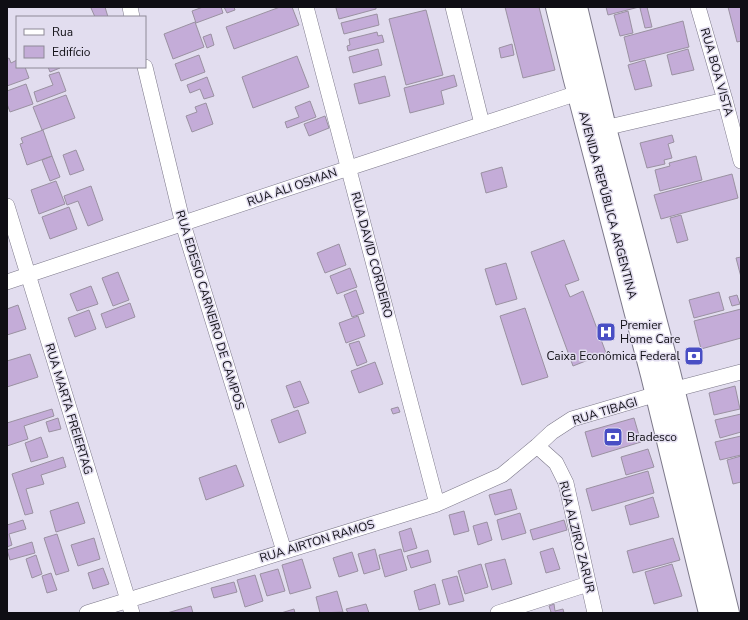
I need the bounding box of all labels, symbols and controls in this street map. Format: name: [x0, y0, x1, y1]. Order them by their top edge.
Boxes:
legend: [16, 16, 146, 68]
text: Rua: [52, 24, 73, 40]
street label: RUA BOA VISTA: [697, 26, 737, 118]
text: Edifício: [52, 44, 91, 60]
street label: AVENIDA REPÚBLICA ARGENTINA: [575, 109, 641, 301]
street label: RUA ALI OSMAN: [245, 164, 339, 210]
street label: RUA DAVID CORDEIRO: [347, 190, 397, 320]
street label: RUA EDESIO CARNEIRO DE CAMPOS: [172, 208, 248, 412]
place label: Premier Home Care: [620, 317, 680, 347]
hospital icon: Premier Home Care: [595, 321, 617, 343]
street label: RUA MARTA FREIERTAG: [41, 341, 97, 477]
bank icon: Caixa Econômica Federal: [683, 345, 705, 367]
place label: Caixa Econômica Federal: [546, 348, 680, 364]
street label: RUA TIBAGI: [571, 394, 639, 428]
bank icon: Bradesco: [602, 426, 624, 448]
place label: Bradesco: [627, 429, 677, 445]
street label: RUA ALZIRO ZARUR: [555, 479, 599, 595]
street label: RUA AIRTON RAMOS: [258, 516, 376, 566]

